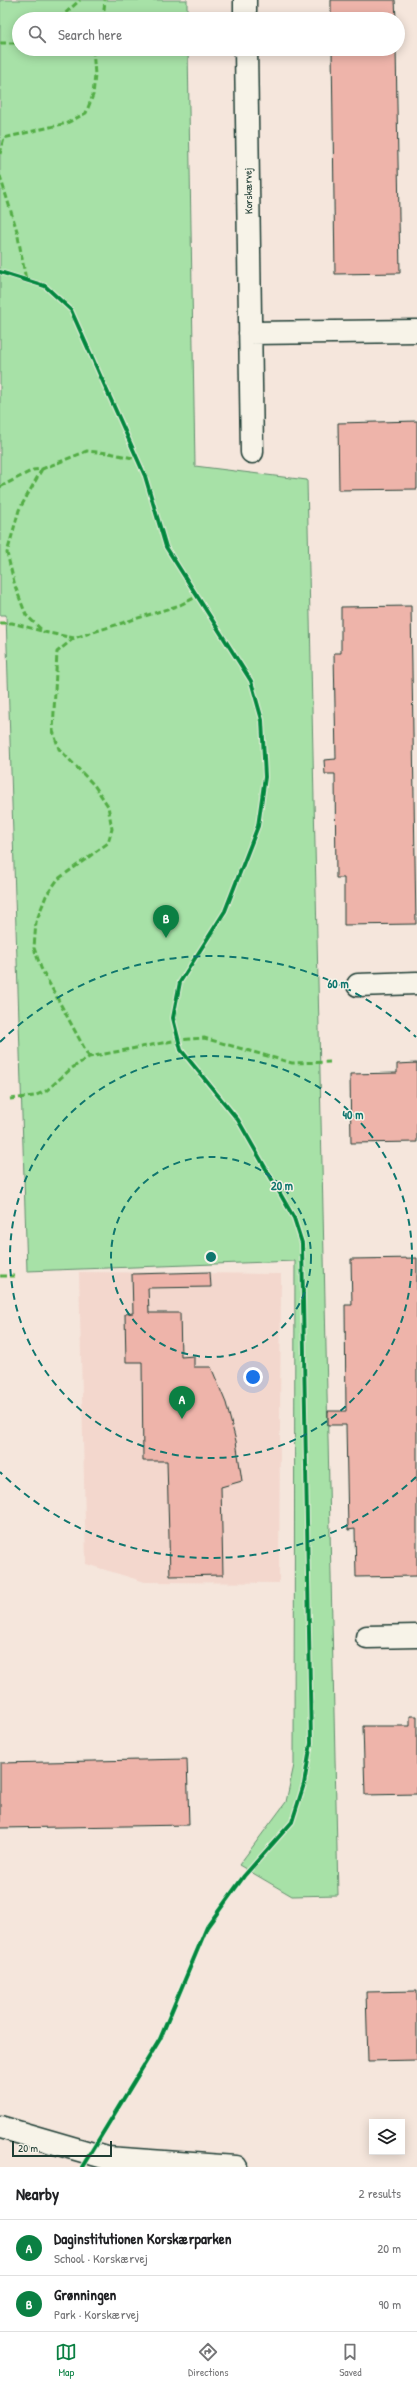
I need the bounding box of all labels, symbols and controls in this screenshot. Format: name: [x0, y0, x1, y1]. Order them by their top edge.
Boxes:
search box: [12, 12, 405, 56]
icon: search: [26, 23, 48, 45]
text: Search here: [58, 24, 122, 45]
street label: Korskærvej: [241, 168, 255, 214]
pin: B: [153, 905, 179, 938]
text: 60 m: [327, 975, 349, 992]
text: 40 m: [343, 1106, 363, 1123]
text: 20 m: [271, 1177, 293, 1194]
centre of rings: [204, 1250, 218, 1264]
your location: [243, 1367, 263, 1387]
pin: A: [169, 1386, 195, 1419]
map controls: [369, 2119, 405, 2155]
button: layers: [369, 2119, 405, 2155]
scale bar: [12, 2139, 112, 2158]
text: 20 m: [18, 2141, 38, 2155]
text: Nearby: [16, 2182, 59, 2205]
text: 2 results: [359, 2184, 401, 2202]
text: Daginstitutionen Korskærparken: [54, 2228, 232, 2249]
text: A: [26, 2239, 32, 2257]
text: 20 m: [377, 2239, 401, 2257]
text: School · Korskærvej: [54, 2249, 148, 2267]
text: Grønningen: [54, 2284, 116, 2305]
text: B: [26, 2295, 32, 2313]
text: 90 m: [379, 2295, 401, 2313]
text: Park · Korskærvej: [54, 2305, 139, 2323]
tab: Map: [55, 2341, 77, 2379]
tab: Directions: [188, 2341, 229, 2379]
tab: Saved: [339, 2341, 362, 2379]

